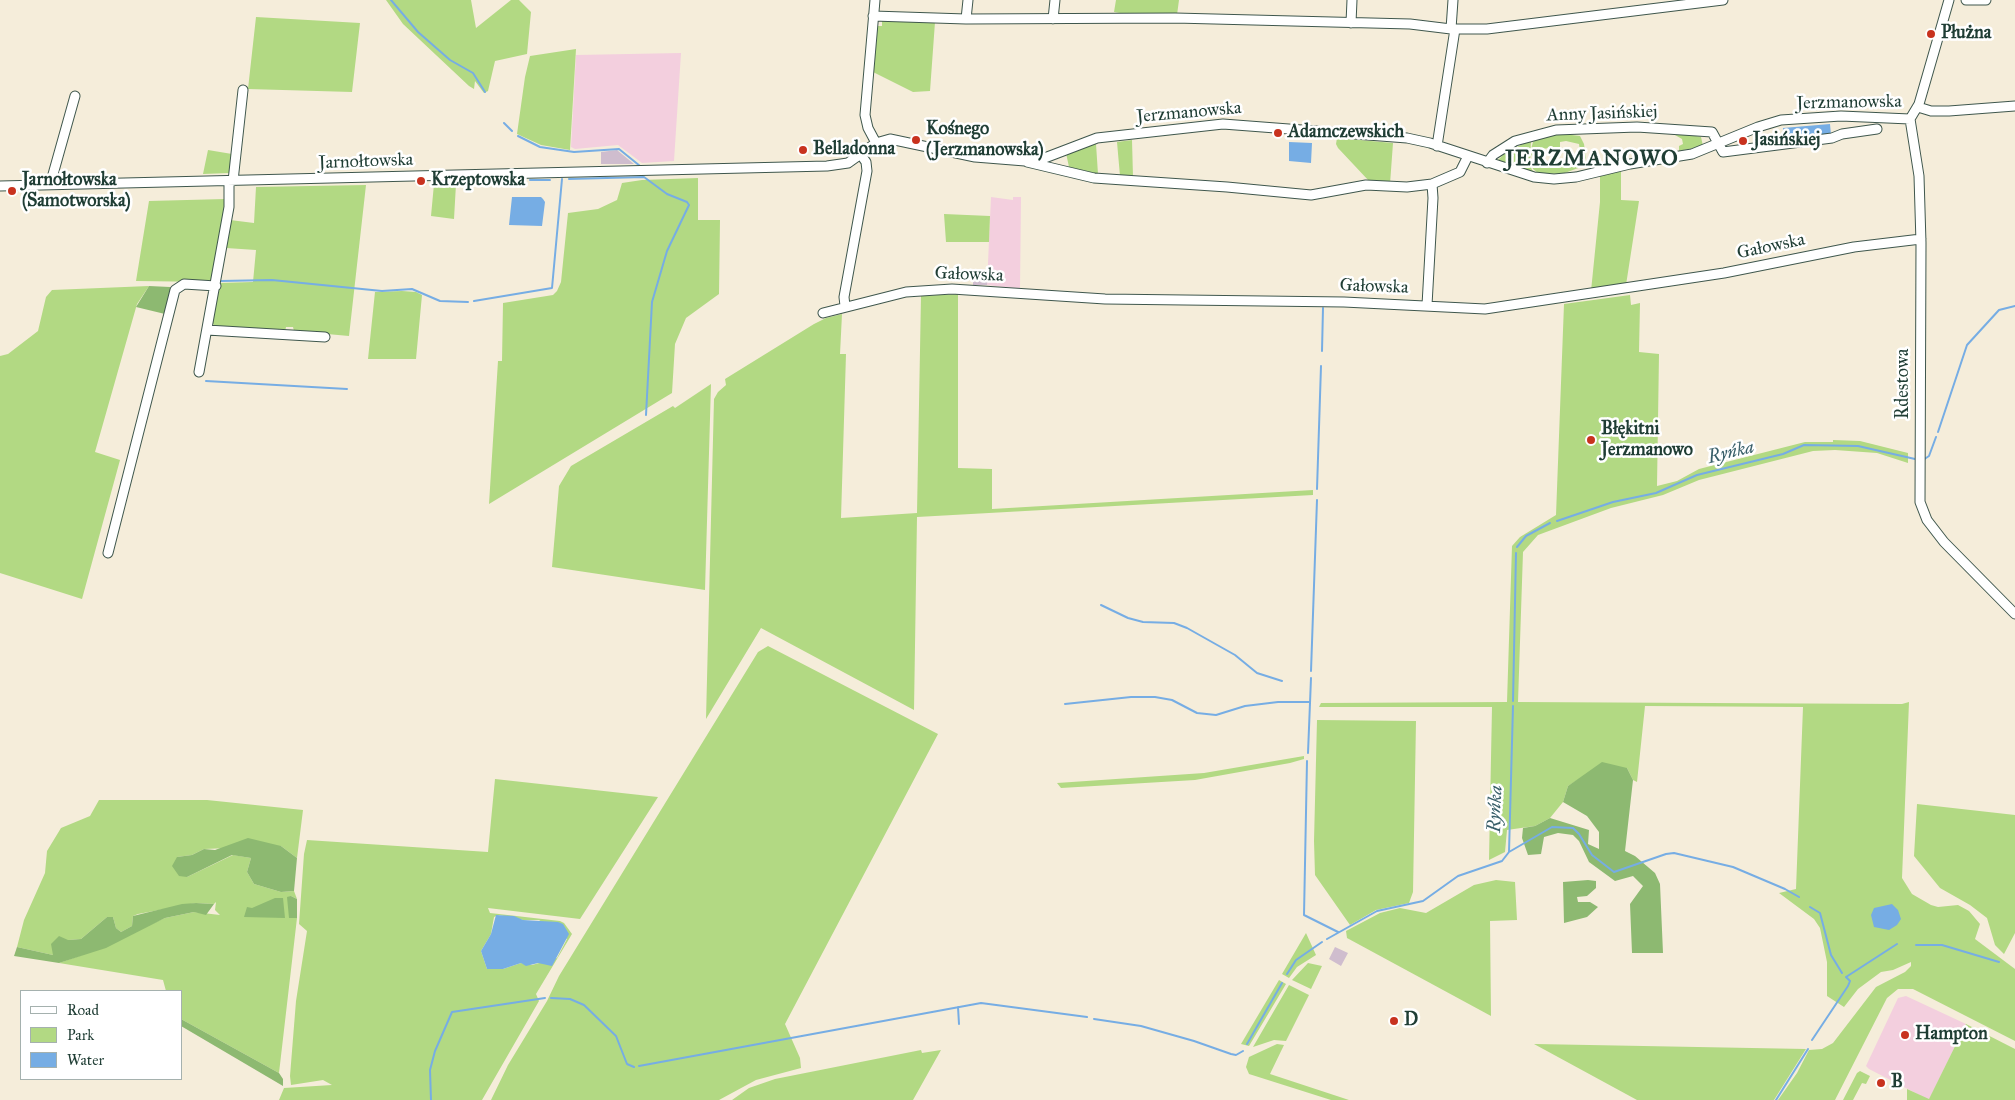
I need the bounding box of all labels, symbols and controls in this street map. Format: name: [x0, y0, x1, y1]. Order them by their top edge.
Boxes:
place label: Płużna: [1941, 23, 1991, 45]
marker: Płużna: [1925, 28, 1937, 40]
street label: Jerzmanowska: [1796, 91, 1902, 115]
street label: Jerzmanowska: [1136, 98, 1242, 128]
street label: Anny Jasińskiej: [1546, 101, 1658, 127]
place label: Kośnego (Jerzmanowska): [926, 119, 1044, 162]
place label: Adamczewskich: [1288, 122, 1404, 144]
marker: Adamczewskich: [1272, 127, 1284, 139]
place label: Jasińskiej: [1753, 130, 1820, 152]
marker: Kośnego (Jerzmanowska): [910, 134, 922, 146]
marker: Jasińskiej: [1737, 135, 1749, 147]
place label: Belladonna: [813, 139, 895, 161]
marker: Belladonna: [797, 144, 809, 156]
district label: JERZMANOWO: [1504, 147, 1680, 173]
street label: Jarnołtowska: [318, 150, 414, 174]
place label: Jarnołtowska (Samotworska): [22, 170, 131, 212]
place label: Krzeptowska: [431, 170, 525, 192]
marker: Krzeptowska: [415, 175, 427, 187]
marker: Jarnołtowska (Samotworska): [6, 185, 18, 197]
street label: Gałowska: [1735, 229, 1807, 265]
street label: Gałowska: [934, 263, 1004, 287]
street label: Gałowska: [1339, 275, 1409, 299]
street label: Rdestowa: [1893, 349, 1915, 419]
place label: Błękitni Jerzmanowo: [1601, 419, 1693, 462]
marker: Błękitni Jerzmanowo: [1585, 434, 1597, 446]
water label: Ryńka: [1705, 436, 1757, 470]
water label: Ryńka: [1484, 785, 1508, 833]
legend: [20, 990, 182, 1080]
text: Road: [67, 1001, 99, 1019]
place label: D: [1404, 1010, 1418, 1032]
marker: D: [1388, 1015, 1400, 1027]
place label: Hampton: [1915, 1024, 1988, 1046]
text: Park: [67, 1026, 94, 1044]
marker: Hampton: [1899, 1029, 1911, 1041]
text: Water: [67, 1051, 104, 1069]
place label: B: [1891, 1072, 1903, 1094]
marker: B: [1875, 1077, 1887, 1089]

